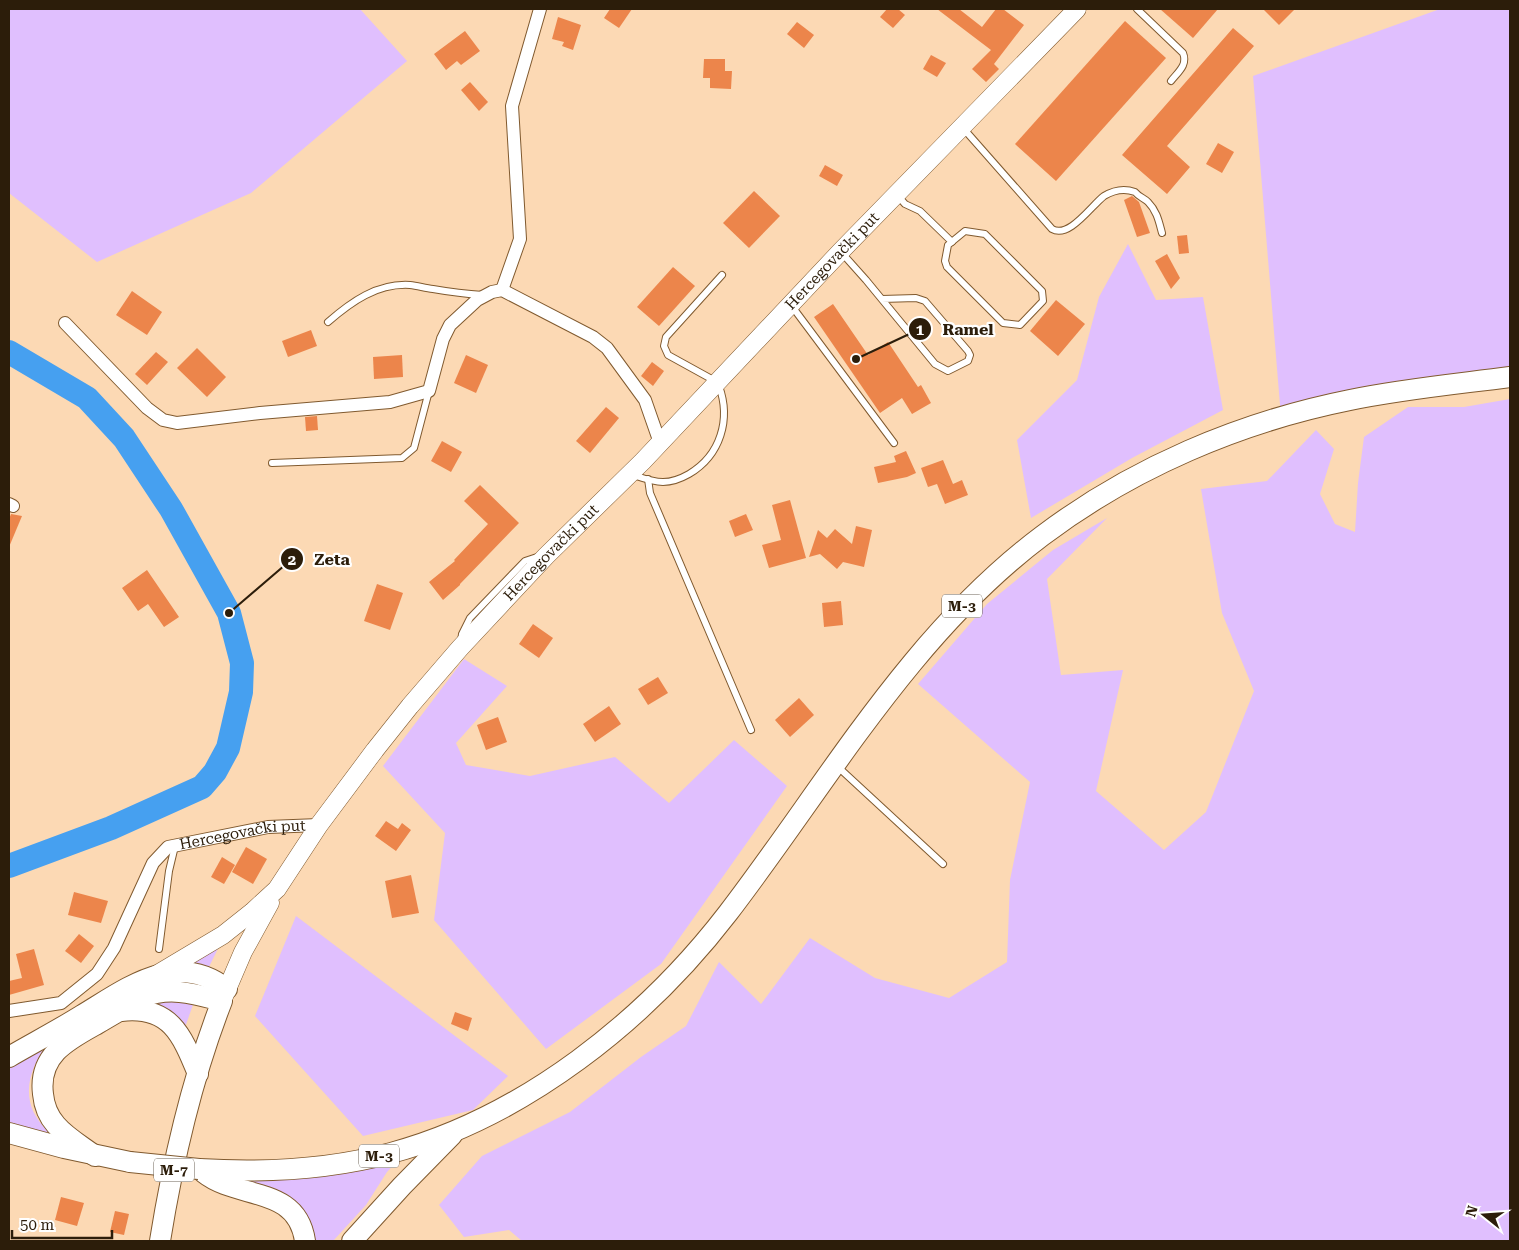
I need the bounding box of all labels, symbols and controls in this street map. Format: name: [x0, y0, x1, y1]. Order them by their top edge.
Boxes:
street label: Hercegovački put: [781, 208, 883, 313]
callout: Ramel: [907, 314, 1004, 345]
text: Ramel: [942, 320, 994, 339]
text: 1: [916, 321, 925, 339]
street label: Hercegovački put: [500, 500, 603, 604]
callout: Zeta: [279, 544, 360, 575]
text: Zeta: [314, 550, 350, 569]
text: 2: [288, 551, 296, 569]
road number: M-3: [942, 594, 982, 618]
street label: Hercegovački put: [178, 817, 306, 854]
road number: M-3: [359, 1144, 399, 1168]
road number: M-7: [154, 1158, 194, 1182]
north arrow: [1459, 1190, 1509, 1240]
text: N: [1462, 1203, 1481, 1219]
scale bar: [12, 1208, 112, 1240]
text: 50 m: [20, 1216, 55, 1234]

